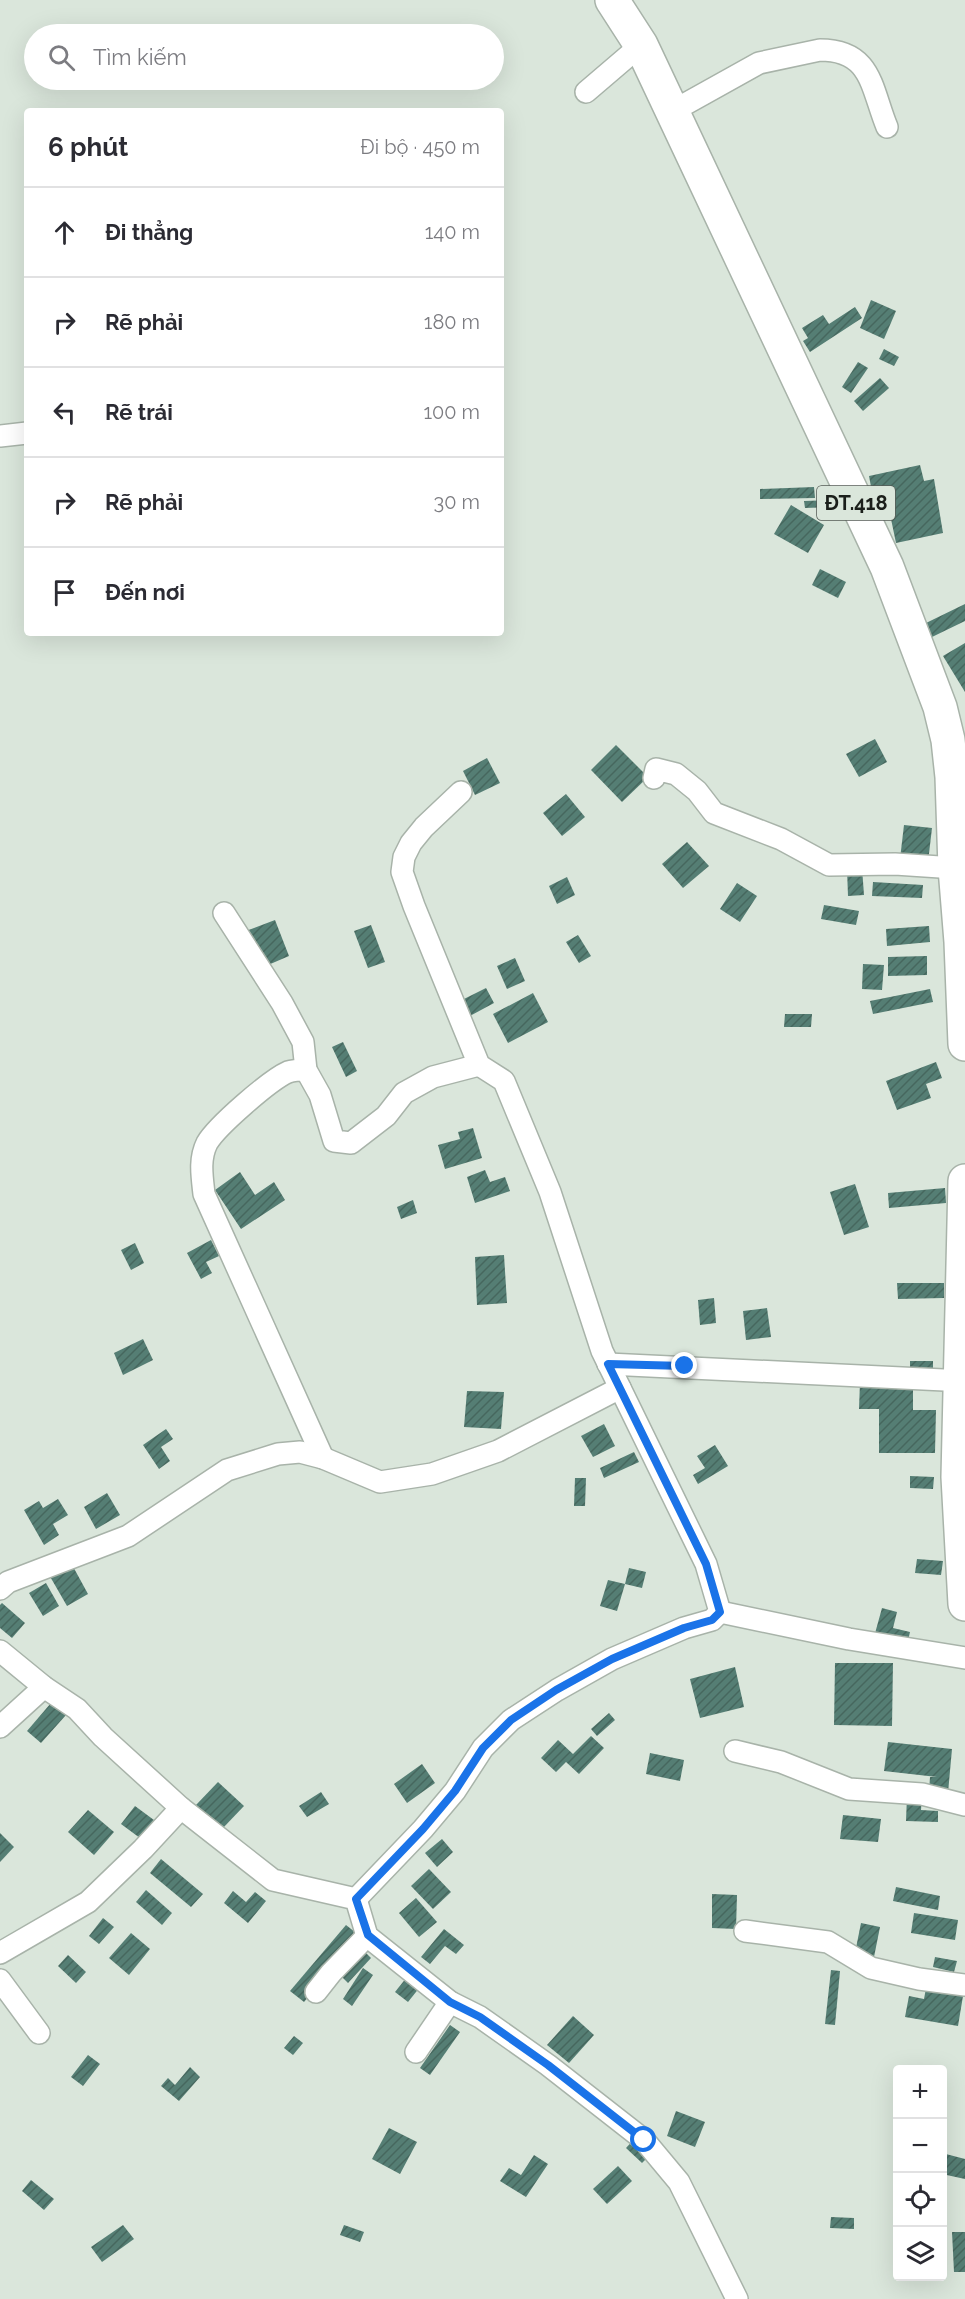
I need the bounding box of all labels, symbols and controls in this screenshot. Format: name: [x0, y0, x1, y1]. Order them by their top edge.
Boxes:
search box: [24, 24, 504, 90]
icon: search: [45, 41, 78, 74]
text: Tìm kiếm: [93, 44, 187, 70]
text: 6 phút: [48, 132, 128, 162]
text: Đi bộ · 450 m: [360, 135, 480, 159]
icon: ahead: [48, 216, 81, 249]
text: Đi thẳng: [105, 219, 193, 245]
text: 140 m: [425, 220, 480, 244]
icon: right: [48, 306, 81, 339]
text: Rẽ phải: [105, 309, 183, 335]
text: 180 m: [424, 310, 480, 334]
icon: left: [48, 396, 81, 429]
text: Rẽ trái: [105, 399, 173, 425]
text: 100 m: [423, 400, 480, 424]
icon: right: [48, 486, 81, 519]
road number: ĐT.418: [817, 486, 895, 520]
text: Rẽ phải: [105, 489, 183, 515]
text: 30 m: [434, 490, 480, 514]
icon: arrive: [48, 576, 81, 609]
text: Đến nơi: [105, 579, 185, 605]
route end: [671, 1352, 697, 1378]
map controls: [893, 2065, 947, 2281]
button: +: [893, 2065, 947, 2119]
button: −: [893, 2119, 947, 2173]
route start: [630, 2126, 656, 2152]
button: locate: [893, 2173, 947, 2227]
button: layers: [893, 2227, 947, 2281]

